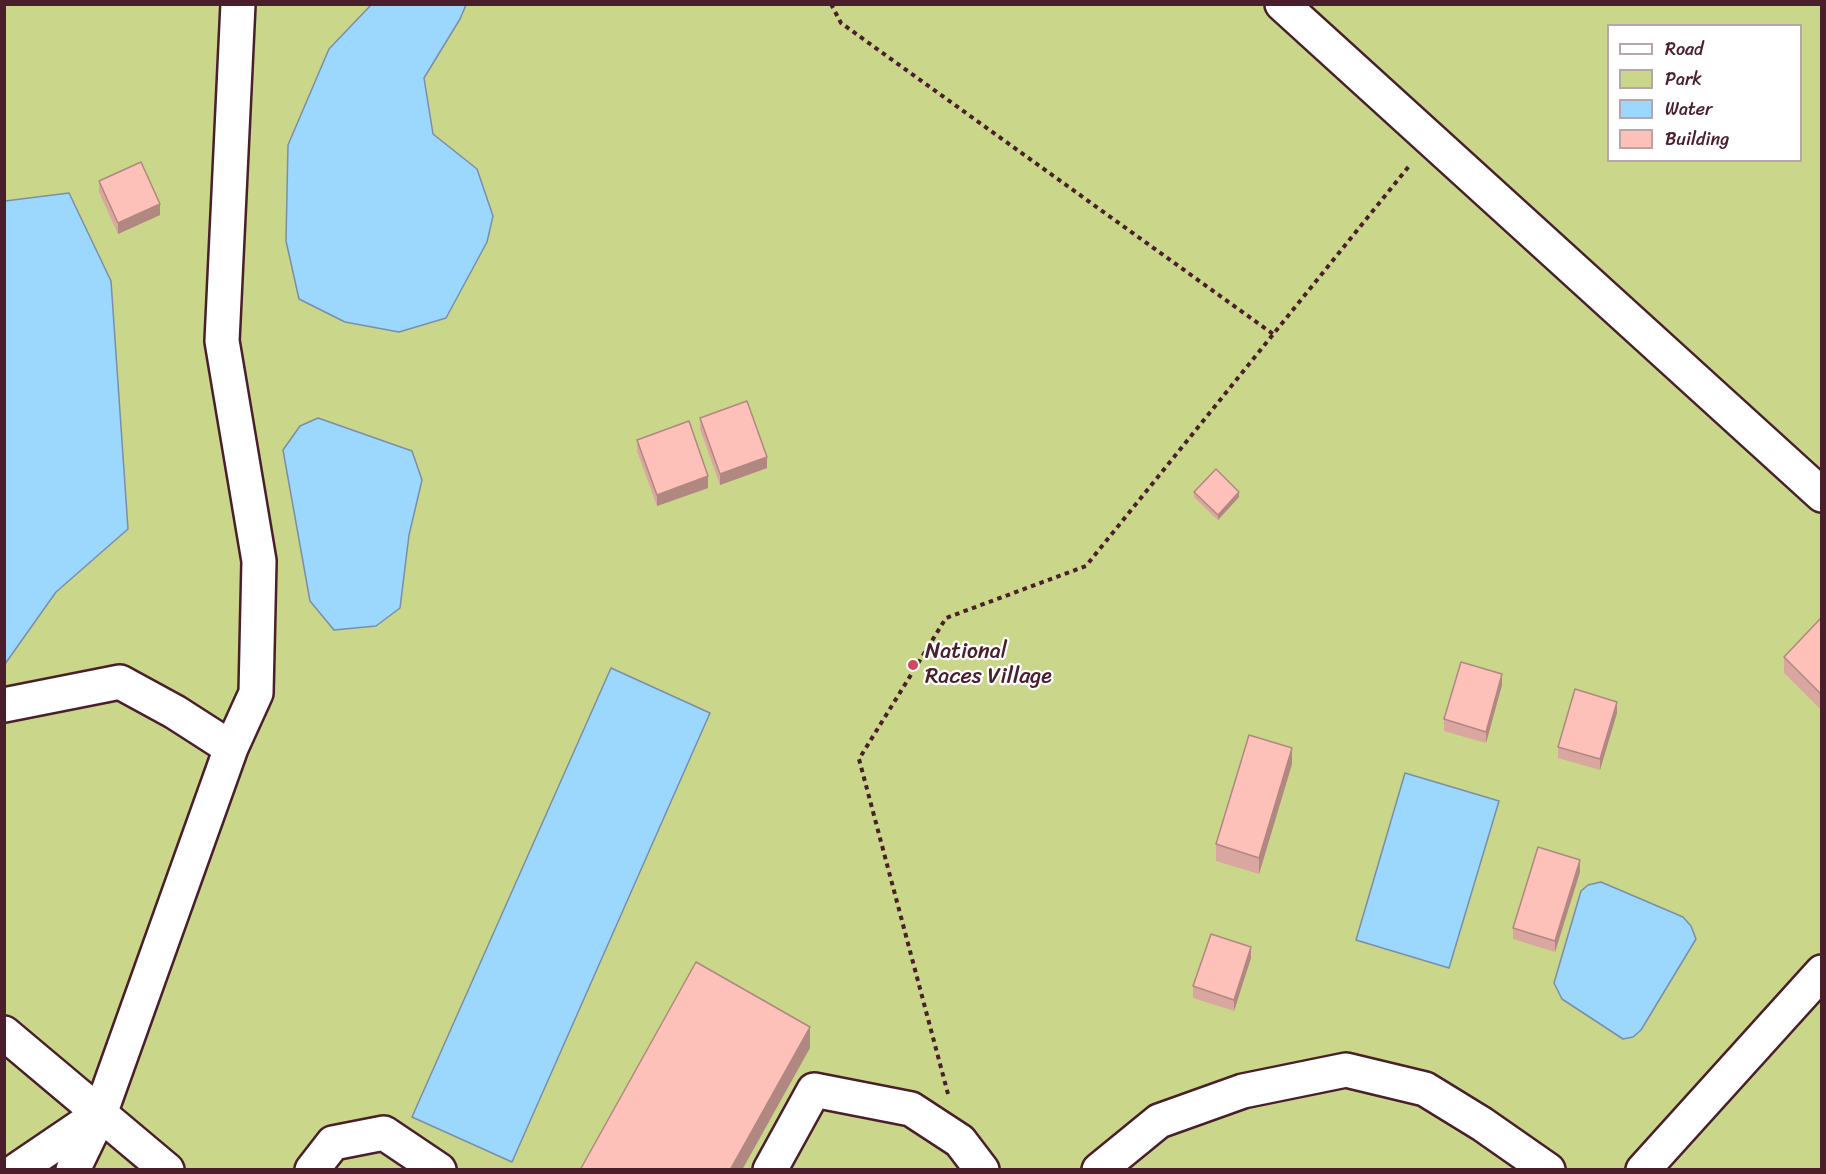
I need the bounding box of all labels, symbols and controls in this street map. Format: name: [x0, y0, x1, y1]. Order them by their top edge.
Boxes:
legend: [1607, 24, 1802, 162]
text: Road: [1665, 33, 1704, 65]
text: Park: [1665, 63, 1702, 95]
text: Water: [1665, 93, 1712, 125]
text: Building: [1665, 123, 1729, 155]
place label: National Races Village: [925, 639, 1052, 690]
marker: National Races Village: [906, 658, 920, 672]

